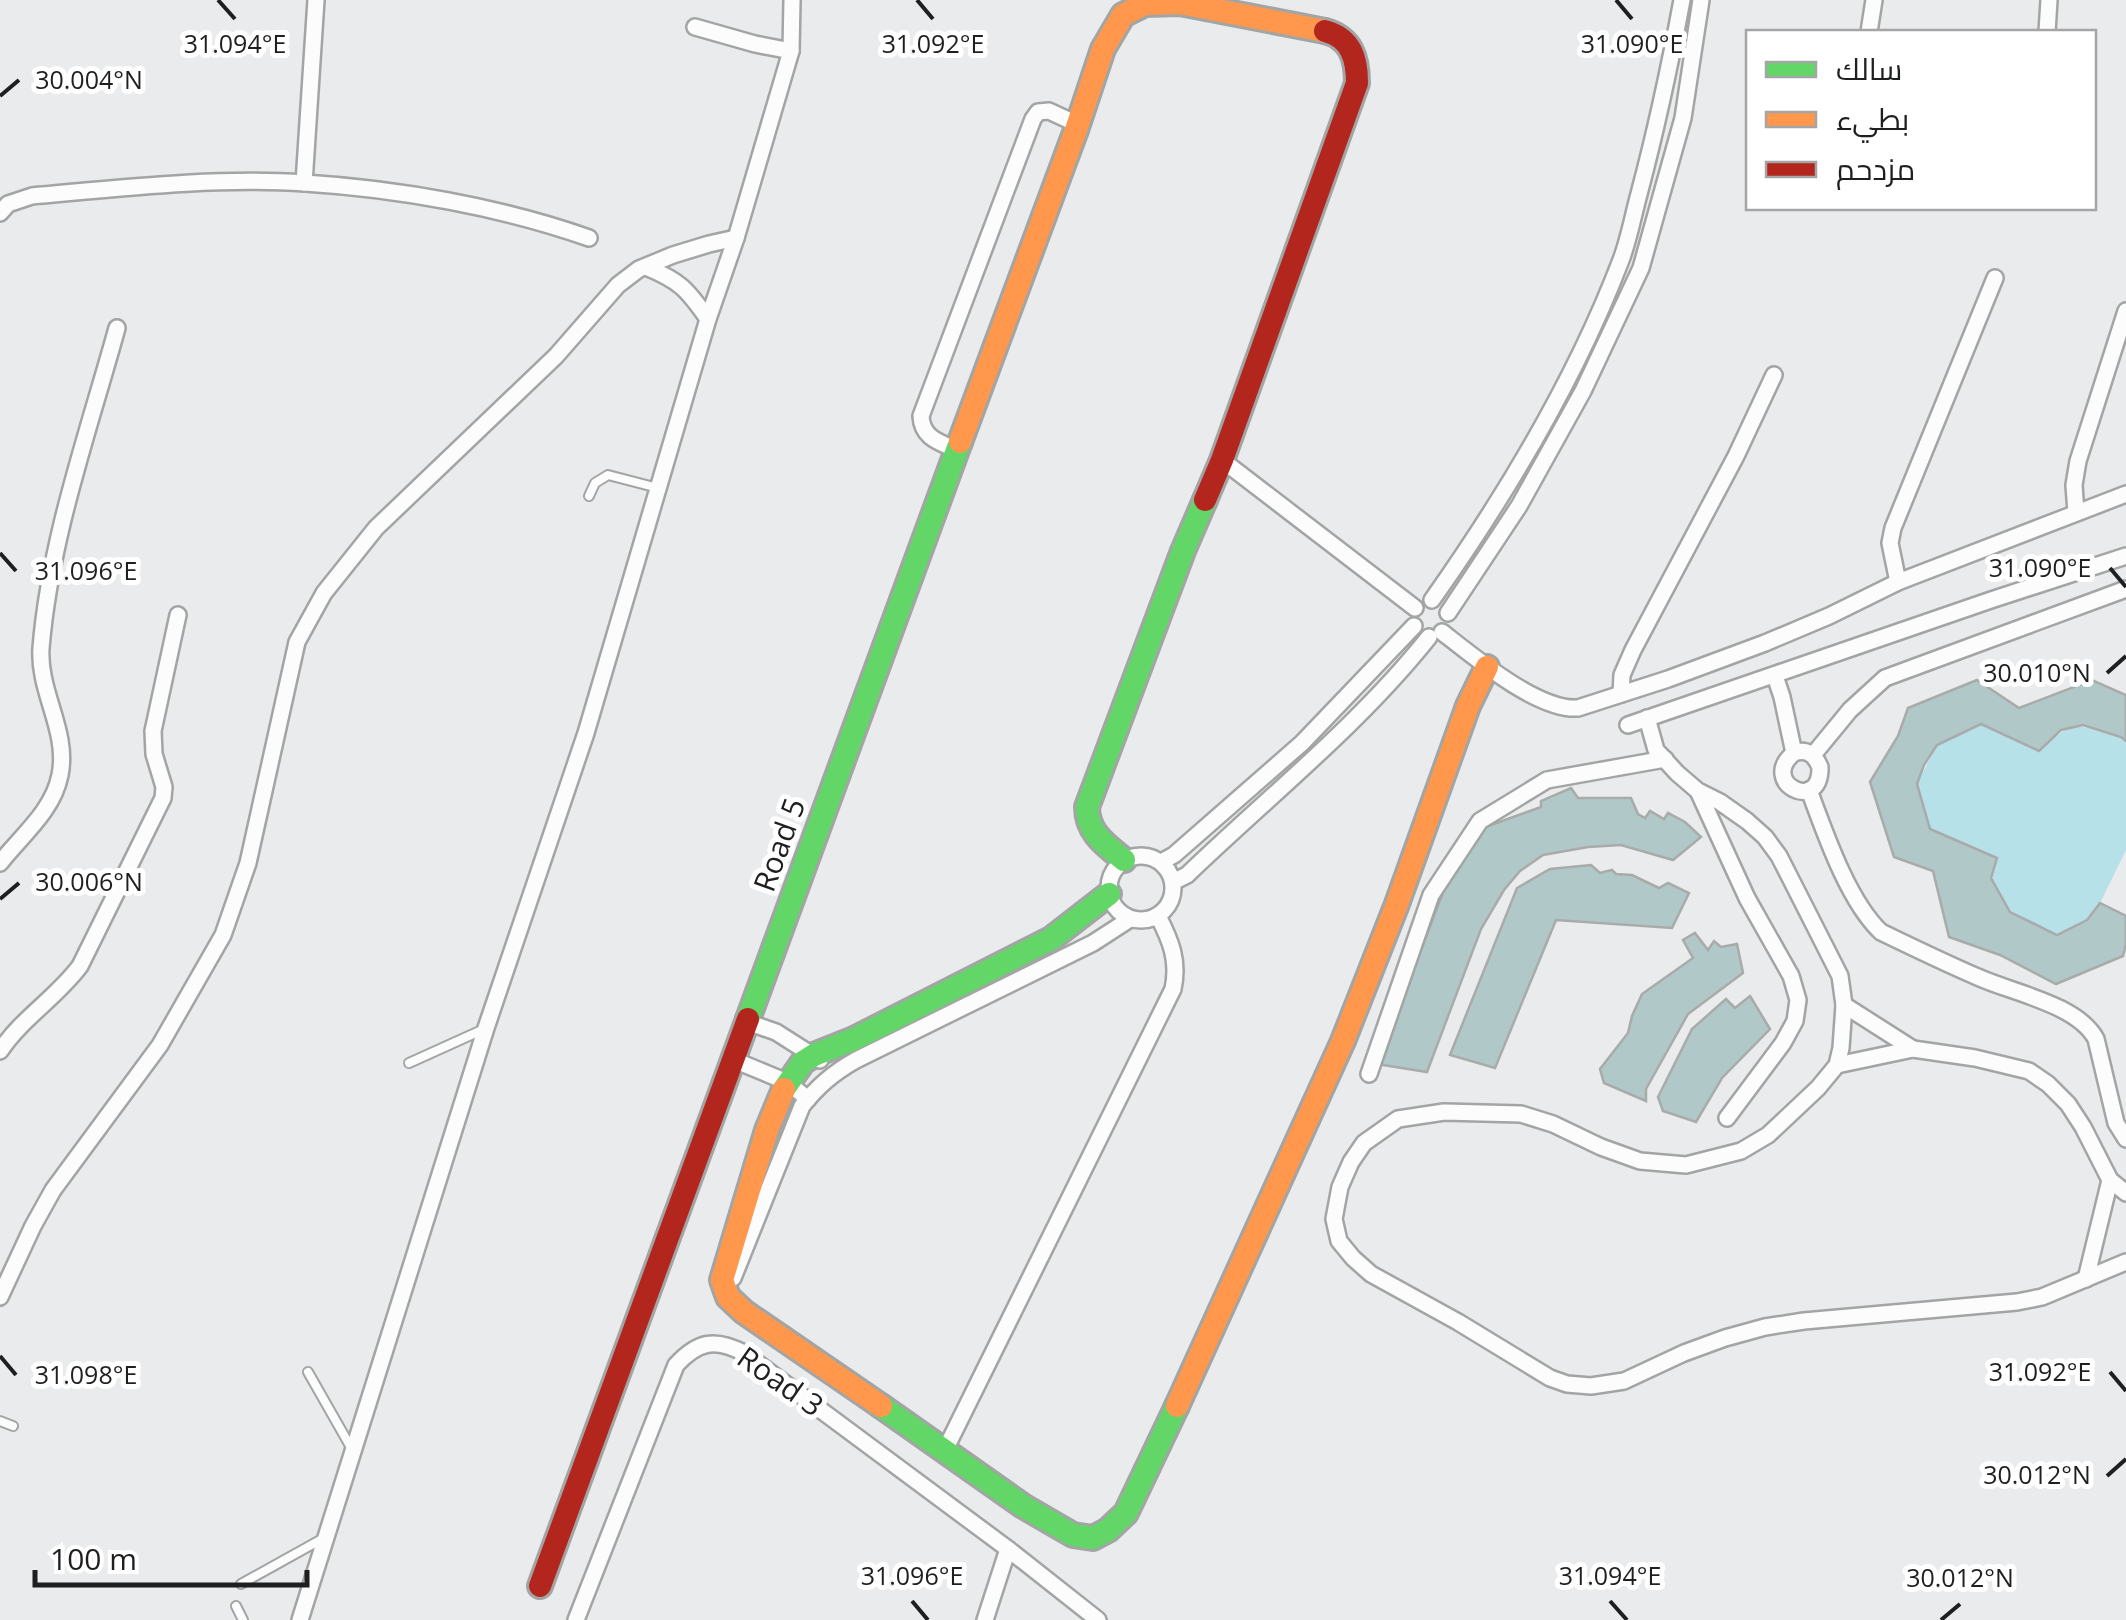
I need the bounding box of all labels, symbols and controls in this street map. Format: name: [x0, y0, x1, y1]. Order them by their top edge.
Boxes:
text: 31.094°E: [184, 26, 286, 60]
text: 31.092°E: [882, 26, 984, 60]
text: 31.090°E: [1581, 26, 1683, 60]
legend: [1746, 30, 2096, 210]
text: سالك: [1836, 48, 1902, 89]
text: 30.004°N: [35, 62, 143, 96]
text: بطيء: [1836, 98, 1909, 143]
text: مزدحم: [1836, 148, 1915, 190]
text: 31.090°E: [1989, 550, 2091, 584]
text: 31.096°E: [35, 553, 137, 587]
text: 30.010°N: [1983, 655, 2091, 689]
street label: Road 5: [743, 792, 814, 897]
text: 30.006°N: [35, 864, 143, 898]
street label: Road 3: [730, 1336, 832, 1425]
text: 31.092°E: [1989, 1354, 2091, 1388]
text: 31.098°E: [35, 1357, 137, 1391]
text: 30.012°N: [1983, 1457, 2091, 1491]
scale bar: [35, 1525, 308, 1587]
text: 100 m: [50, 1538, 137, 1579]
text: 31.096°E: [861, 1558, 963, 1592]
text: 31.094°E: [1559, 1558, 1661, 1592]
text: 30.012°N: [1906, 1560, 2014, 1594]

